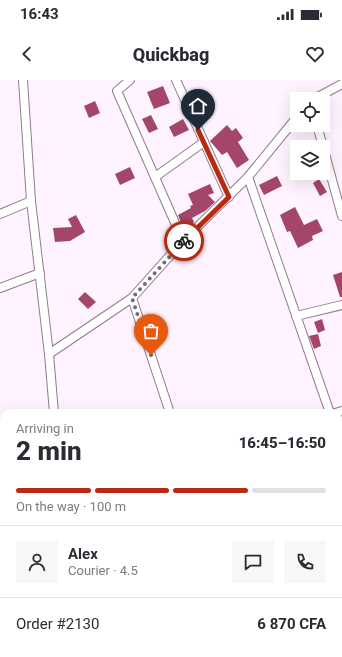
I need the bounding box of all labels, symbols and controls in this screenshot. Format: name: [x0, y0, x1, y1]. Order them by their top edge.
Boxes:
text: 16:43: [20, 5, 59, 23]
icon: back: [16, 43, 38, 65]
icon: heart: [304, 43, 326, 65]
text: Quickbag: [133, 44, 209, 65]
pin: [181, 89, 215, 130]
map controls: [290, 92, 330, 180]
button: locate: [290, 92, 330, 132]
icon: home: [187, 95, 209, 117]
button: layers: [290, 140, 330, 180]
courier: [164, 221, 204, 261]
icon: bike: [173, 230, 195, 252]
pin: [134, 314, 168, 355]
icon: bag: [140, 320, 162, 342]
text: Arriving in: [16, 421, 74, 436]
text: 16:45–16:50: [239, 434, 326, 452]
text: 2 min: [16, 436, 82, 466]
text: On the way · 100 m: [16, 499, 126, 514]
button: person: [16, 541, 58, 583]
button: chat: [232, 541, 274, 583]
button: phone: [284, 541, 326, 583]
text: Alex: [68, 545, 98, 563]
text: Courier · 4.5: [68, 563, 138, 578]
text: Order #2130: [16, 615, 99, 633]
text: 6 870 CFA: [257, 615, 326, 633]

